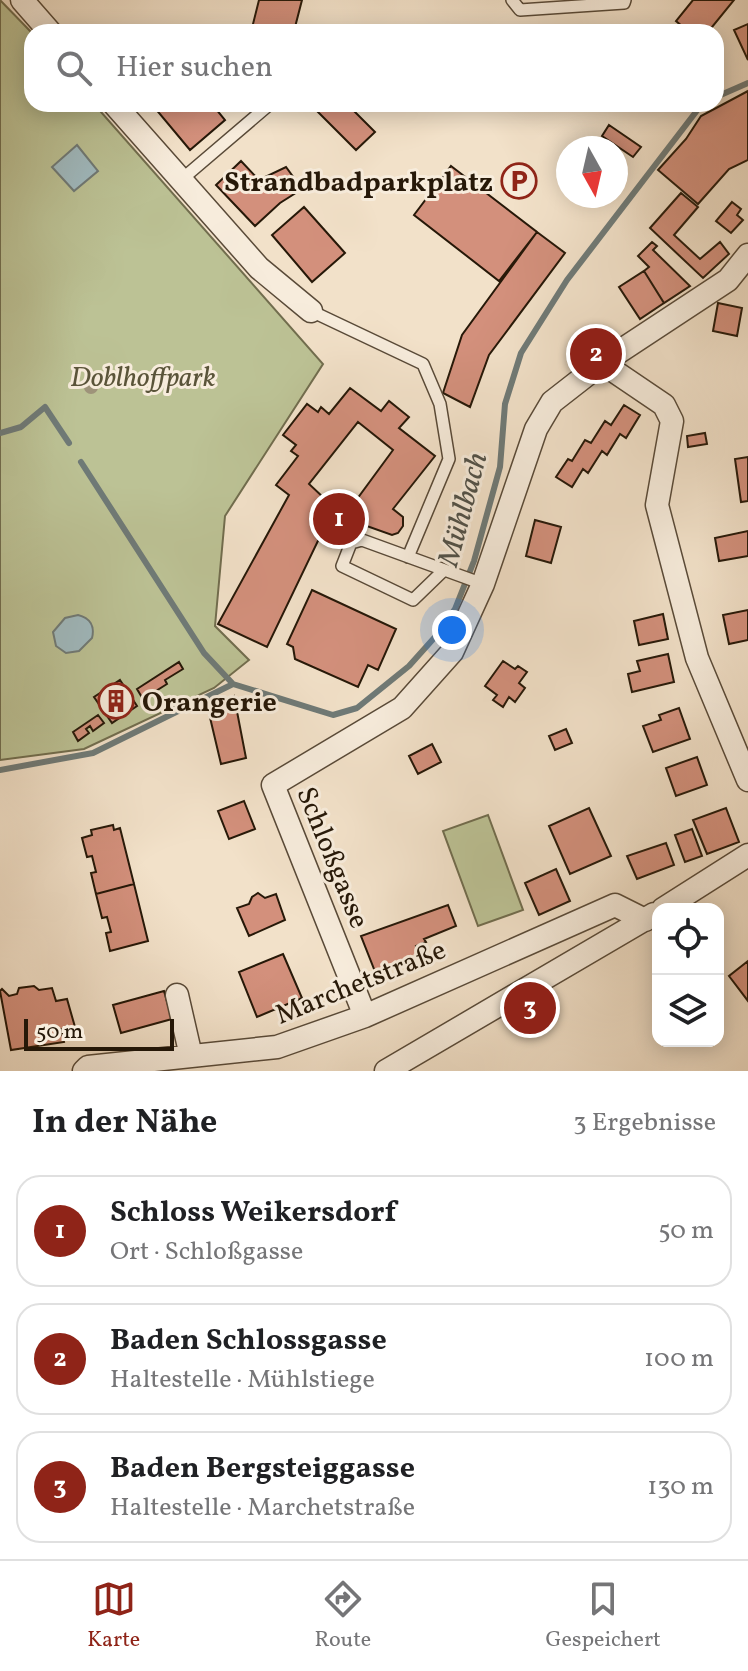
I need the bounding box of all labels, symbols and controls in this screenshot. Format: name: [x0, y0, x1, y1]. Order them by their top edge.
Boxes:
search box: [24, 24, 724, 112]
icon: search: [52, 46, 96, 90]
text: Hier suchen: [116, 47, 273, 89]
north arrow: [556, 136, 628, 208]
parking icon: Strandbadparkplatz: [500, 162, 538, 200]
place label: Strandbadparkplatz: [224, 164, 493, 203]
pin: 2: [570, 324, 622, 384]
park label: Doblhoffpark: [70, 359, 216, 398]
water label: Mühlbach: [428, 448, 499, 572]
pin: 1: [313, 489, 365, 549]
your location: [432, 610, 472, 650]
building icon: Orangerie: [97, 682, 135, 720]
place label: Orangerie: [142, 684, 277, 723]
street label: Schloßgasse: [286, 781, 378, 935]
map controls: [652, 903, 724, 1047]
button: locate: [652, 903, 724, 975]
street label: Marchetstraße: [270, 931, 452, 1035]
button: layers: [652, 975, 724, 1047]
pin: 3: [504, 978, 556, 1038]
scale bar: [24, 1015, 174, 1051]
text: 50 m: [36, 1017, 83, 1048]
text: In der Nähe: [32, 1100, 217, 1147]
text: 3 Ergebnisse: [573, 1105, 716, 1141]
text: Schloss Weikersdorf: [110, 1192, 396, 1234]
text: 1: [55, 1213, 65, 1249]
text: 50 m: [658, 1213, 714, 1249]
text: Ort · Schloßgasse: [110, 1234, 303, 1270]
text: Baden Schlossgasse: [110, 1320, 387, 1362]
text: 2: [53, 1341, 67, 1377]
text: 100 m: [644, 1341, 714, 1377]
text: Haltestelle · Mühlstiege: [110, 1362, 375, 1398]
text: Baden Bergsteiggasse: [110, 1448, 415, 1490]
text: 3: [53, 1469, 67, 1505]
text: 130 m: [647, 1469, 714, 1505]
text: Haltestelle · Marchetstraße: [110, 1490, 415, 1526]
tab: Karte: [87, 1577, 140, 1656]
tab: Route: [315, 1577, 371, 1656]
tab: Gespeichert: [545, 1577, 661, 1656]

